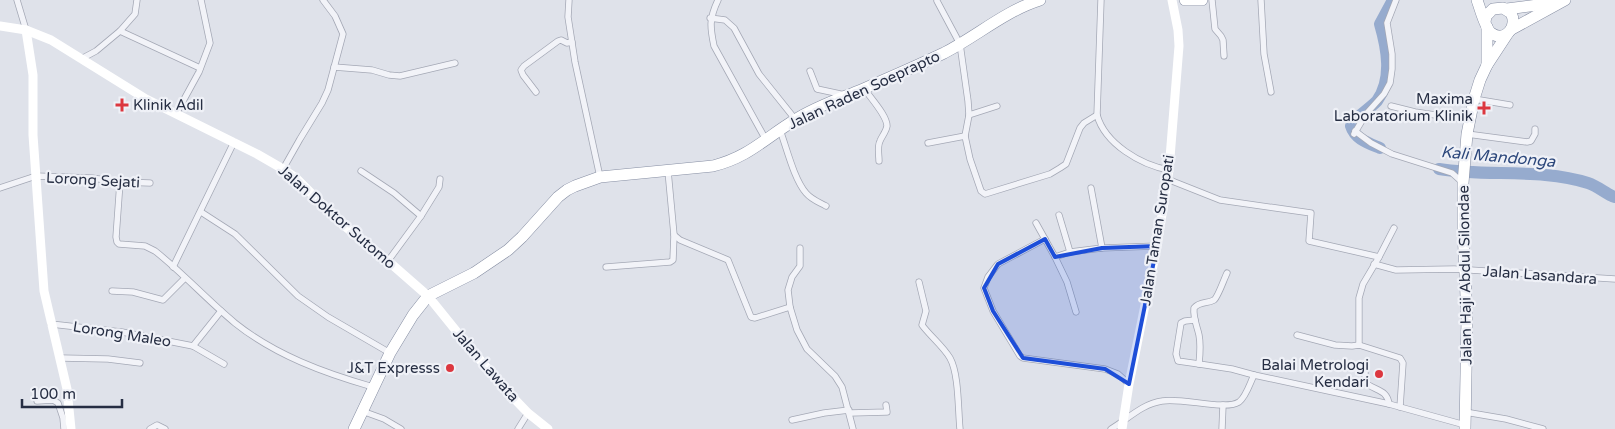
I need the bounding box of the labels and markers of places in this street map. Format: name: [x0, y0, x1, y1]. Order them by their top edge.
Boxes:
place label: Maxima Laboratorium Klinik: [1334, 90, 1473, 125]
place label: Klinik Adil: [133, 96, 203, 114]
marker: Klinik Adil: [115, 98, 129, 112]
marker: Maxima Laboratorium Klinik: [1477, 101, 1491, 115]
place label: Balai Metrologi Kendari: [1261, 356, 1369, 391]
place label: J&T Expresss: [347, 359, 440, 377]
marker: J&T Expresss: [444, 362, 456, 374]
marker: Balai Metrologi Kendari: [1373, 368, 1385, 380]

